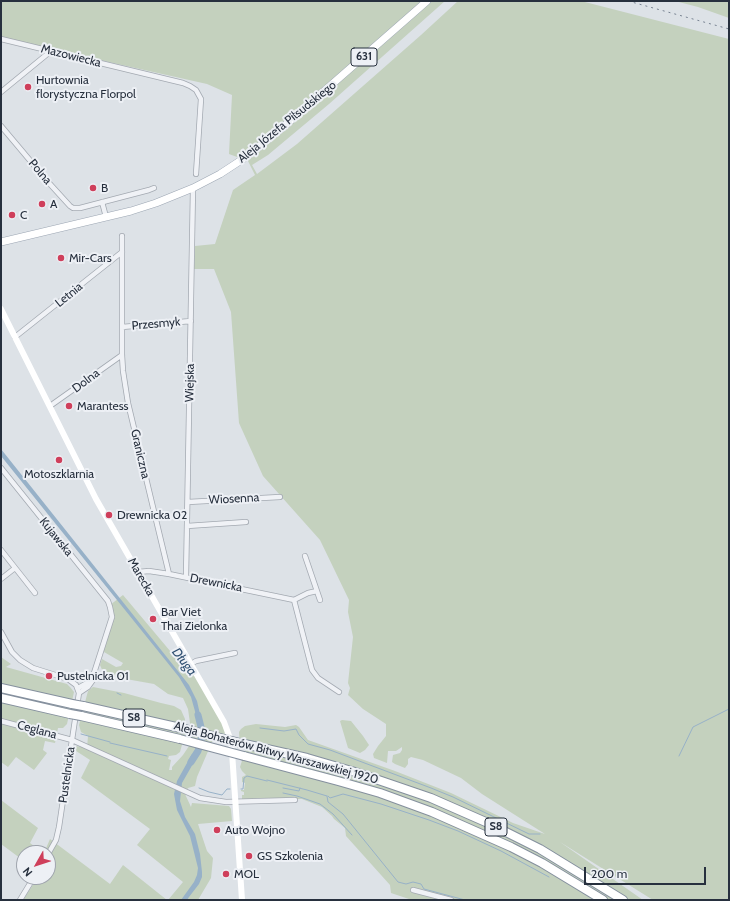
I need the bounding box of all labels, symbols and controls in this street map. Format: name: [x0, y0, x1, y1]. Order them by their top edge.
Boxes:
street label: Mazowiecka: [39, 42, 103, 70]
road number: 631: [351, 48, 377, 66]
place label: Hurtownia florystyczna Florpol: [36, 73, 136, 101]
street label: Aleja Józefa Piłsudskiego: [235, 78, 339, 166]
marker: Hurtownia florystyczna Florpol: [23, 82, 33, 92]
street label: Polna: [25, 156, 55, 188]
place label: B: [101, 181, 108, 195]
marker: B: [88, 183, 98, 193]
place label: A: [50, 197, 57, 211]
marker: A: [37, 199, 47, 209]
place label: C: [20, 208, 27, 222]
marker: C: [7, 210, 17, 220]
place label: Mir-Cars: [69, 251, 112, 265]
marker: Mir-Cars: [56, 253, 66, 263]
street label: Letnia: [52, 280, 86, 310]
street label: Przesmyk: [131, 315, 181, 333]
street label: Wiejska: [182, 364, 198, 402]
street label: Dolna: [69, 366, 103, 396]
place label: Marantess: [77, 399, 129, 413]
marker: Marantess: [64, 401, 74, 411]
street label: Graniczna: [127, 428, 153, 480]
marker: Motoszklarnia: [54, 455, 64, 465]
place label: Motoszklarnia: [24, 467, 94, 481]
street label: Wiosenna: [208, 490, 260, 508]
place label: Drewnicka 02: [117, 508, 187, 522]
marker: Drewnicka 02: [104, 510, 114, 520]
street label: Kujawska: [36, 515, 76, 559]
street label: Marecka: [124, 555, 158, 599]
street label: Drewnicka: [189, 571, 243, 595]
place label: Bar Viet Thai Zielonka: [161, 605, 227, 633]
marker: Bar Viet Thai Zielonka: [148, 614, 158, 624]
water label: Długa: [168, 645, 200, 679]
place label: Pustelnicka 01: [57, 669, 129, 683]
marker: Pustelnicka 01: [44, 671, 54, 681]
road number: S8: [123, 709, 145, 727]
street label: Ceglana: [16, 718, 58, 742]
street label: Aleja Bohaterów Bitwy Warszawskiej 1920: [172, 719, 380, 787]
street label: Pustelnicka: [56, 746, 78, 804]
road number: S8: [485, 818, 507, 836]
place label: Auto Wojno: [225, 823, 285, 837]
marker: Auto Wojno: [212, 825, 222, 835]
north arrow: [16, 845, 56, 885]
place label: GS Szkolenia: [257, 849, 323, 863]
marker: GS Szkolenia: [244, 851, 254, 861]
scale bar: [586, 859, 708, 885]
text: N: [20, 864, 35, 879]
text: 200 m: [591, 866, 627, 881]
place label: MOL: [234, 867, 259, 881]
marker: MOL: [221, 869, 231, 879]

